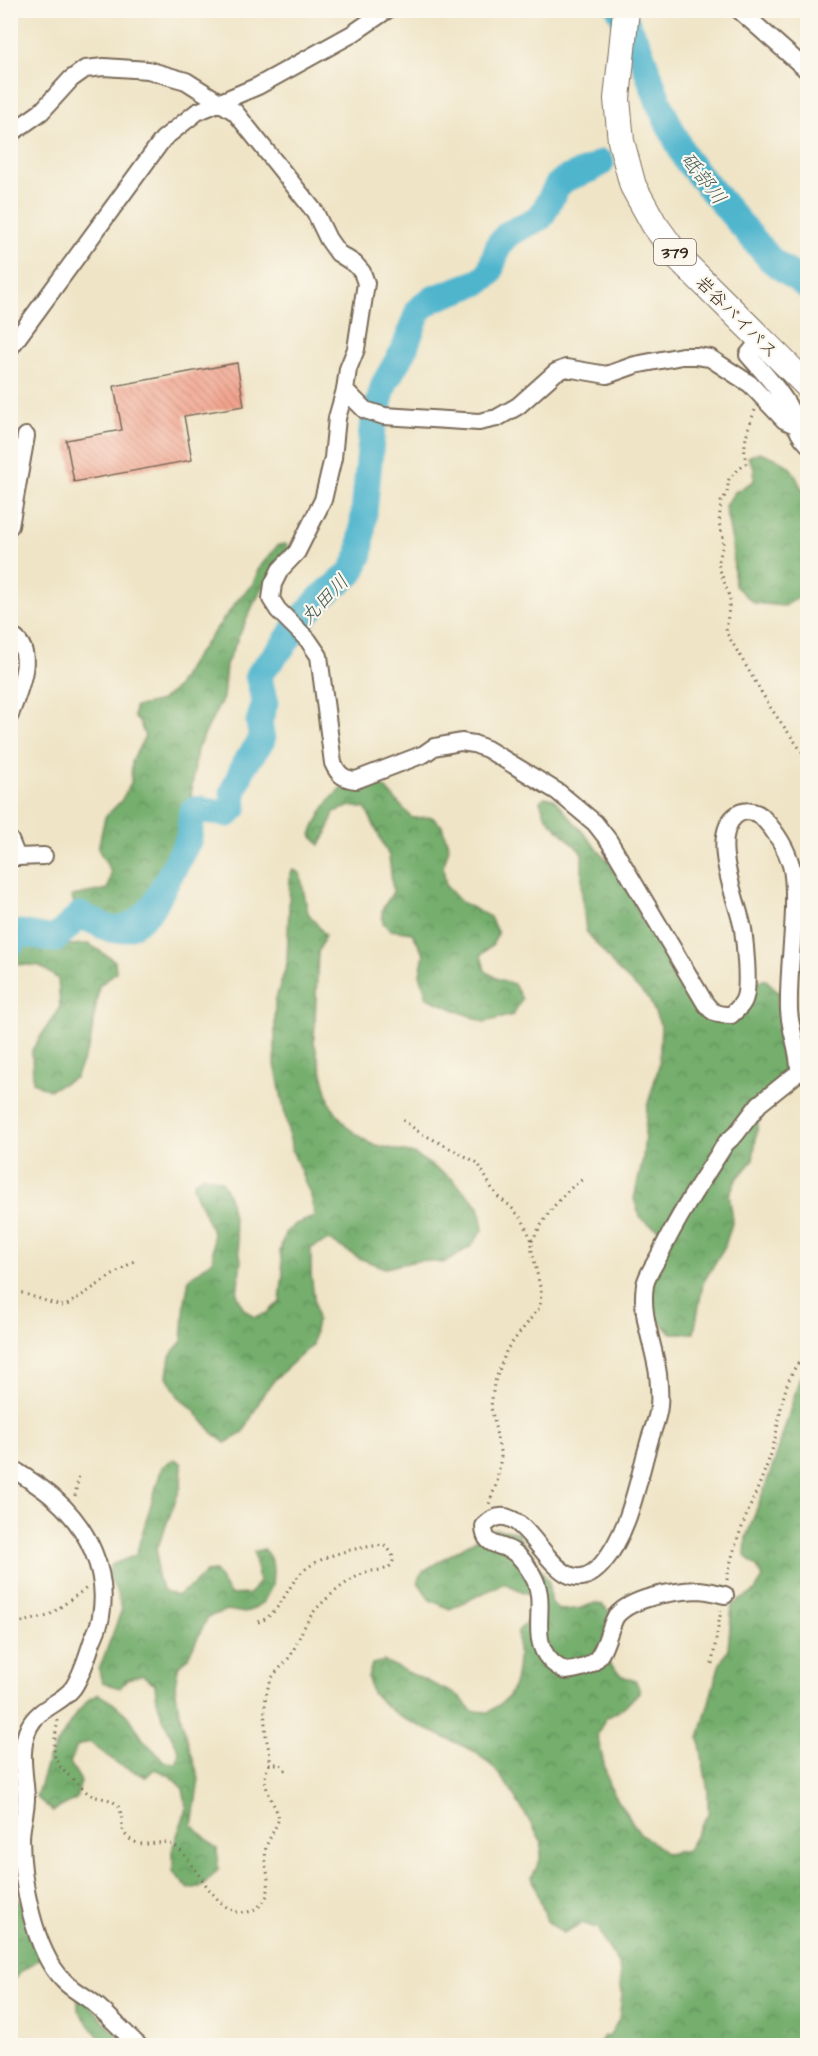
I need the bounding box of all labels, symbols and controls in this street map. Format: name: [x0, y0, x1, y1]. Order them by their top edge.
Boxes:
water label: 砥部川: [674, 146, 732, 211]
road number: 379: [654, 239, 696, 265]
street label: 岩谷バイパス: [690, 270, 784, 364]
water label: 丸田川: [294, 568, 356, 631]

